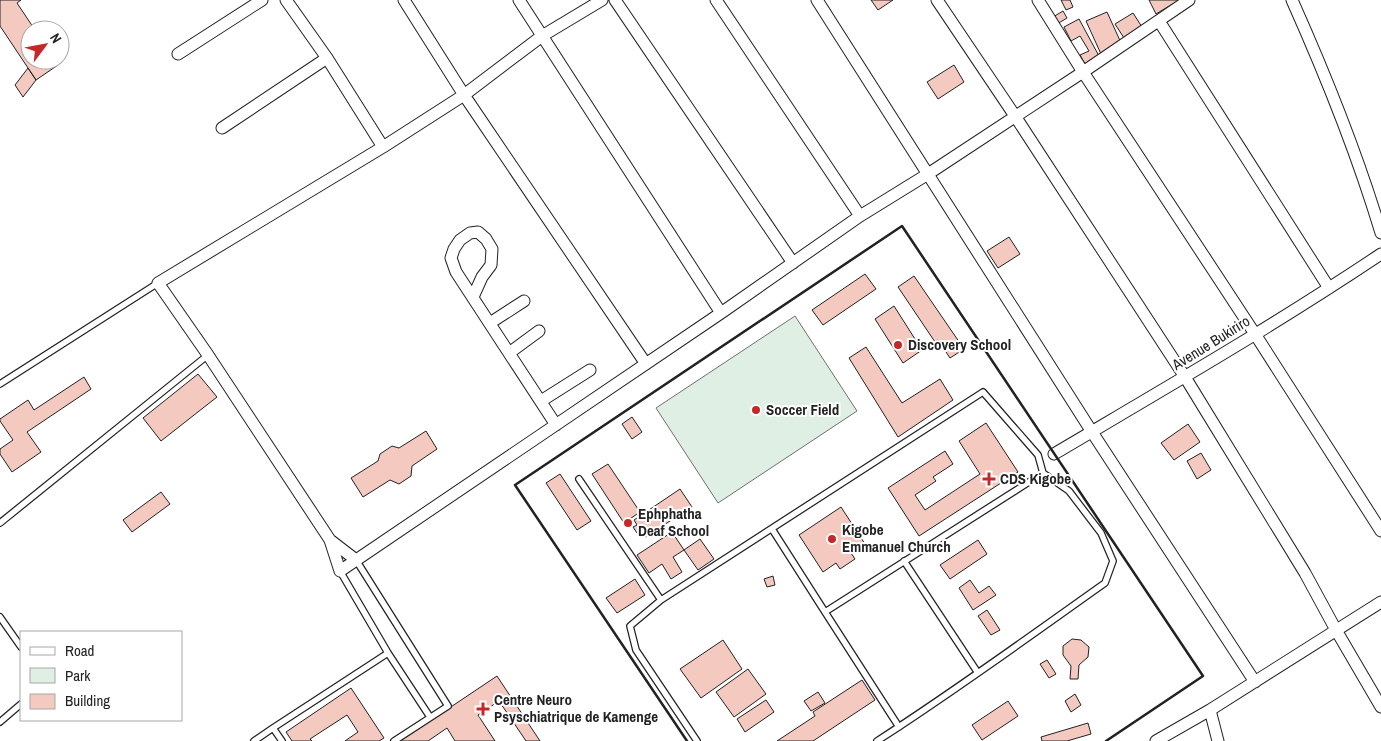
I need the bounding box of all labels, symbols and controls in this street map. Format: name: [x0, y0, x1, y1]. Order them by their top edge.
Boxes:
north arrow: [20, 20, 70, 70]
text: N: [46, 30, 66, 46]
street label: Avenue Bukiriro: [1167, 310, 1254, 375]
place label: Discovery School: [908, 334, 1011, 355]
marker: Discovery School: [892, 339, 904, 351]
place label: Soccer Field: [766, 399, 839, 420]
marker: Soccer Field: [750, 404, 762, 416]
place label: CDS Kigobe: [1000, 468, 1071, 489]
marker: CDS Kigobe: [982, 472, 996, 486]
place label: Ephphatha Deaf School: [638, 503, 709, 541]
marker: Ephphatha Deaf School: [622, 517, 634, 529]
place label: Kigobe Emmanuel Church: [842, 519, 951, 557]
marker: Kigobe Emmanuel Church: [826, 533, 838, 545]
legend: [20, 631, 182, 721]
text: Road: [65, 640, 94, 661]
text: Park: [65, 665, 91, 686]
place label: Centre Neuro Psyschiatrique de Kamenge: [494, 689, 658, 727]
text: Building: [65, 690, 110, 711]
marker: Centre Neuro Psyschiatrique de Kamenge: [476, 702, 490, 716]

